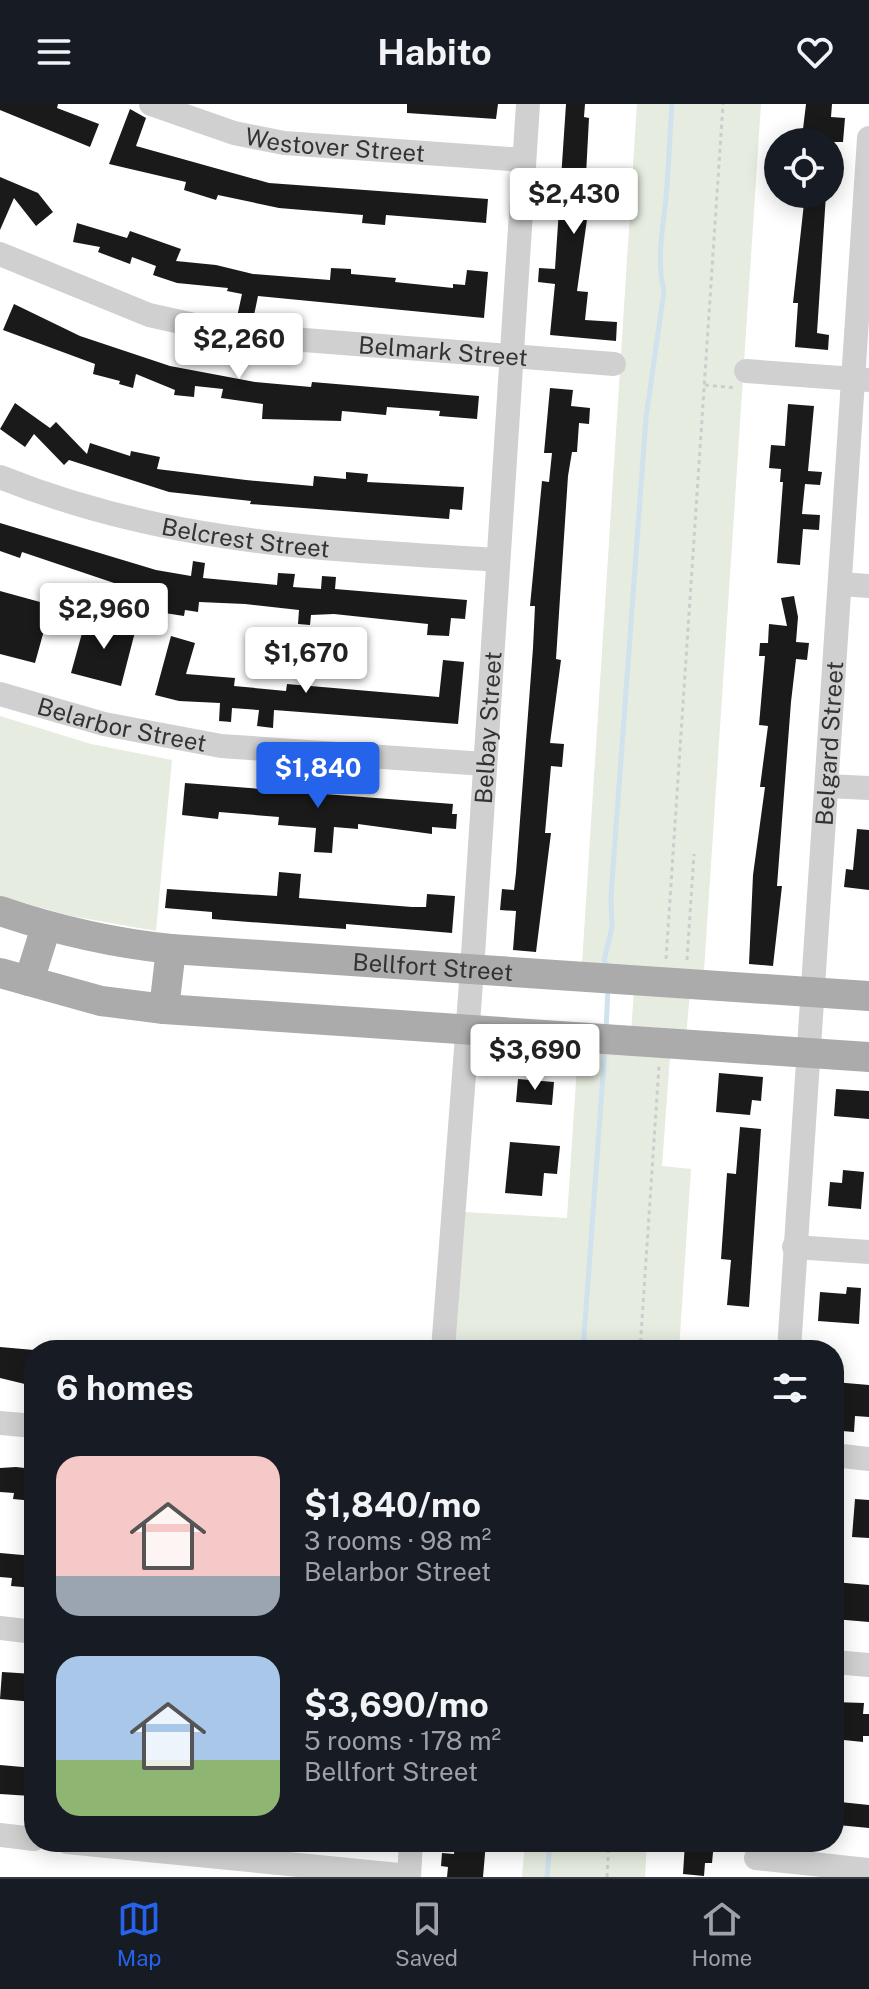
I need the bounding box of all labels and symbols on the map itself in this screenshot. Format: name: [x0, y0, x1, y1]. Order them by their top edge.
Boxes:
street label: Westover Street: [243, 122, 426, 167]
pin: $2,430: [509, 168, 639, 236]
pin: $2,260: [174, 313, 304, 381]
street label: Belmark Street: [357, 330, 529, 371]
street label: Belcrest Street: [159, 512, 331, 563]
pin: $2,960: [39, 583, 169, 651]
pin: $1,670: [241, 627, 371, 695]
street label: Belbay Street: [469, 650, 507, 805]
street label: Belgard Street: [810, 660, 848, 826]
street label: Belarbor Street: [34, 692, 209, 757]
pin: $1,840: [253, 742, 383, 810]
street label: Bellfort Street: [352, 947, 514, 986]
pin: $3,690: [470, 1024, 600, 1092]

